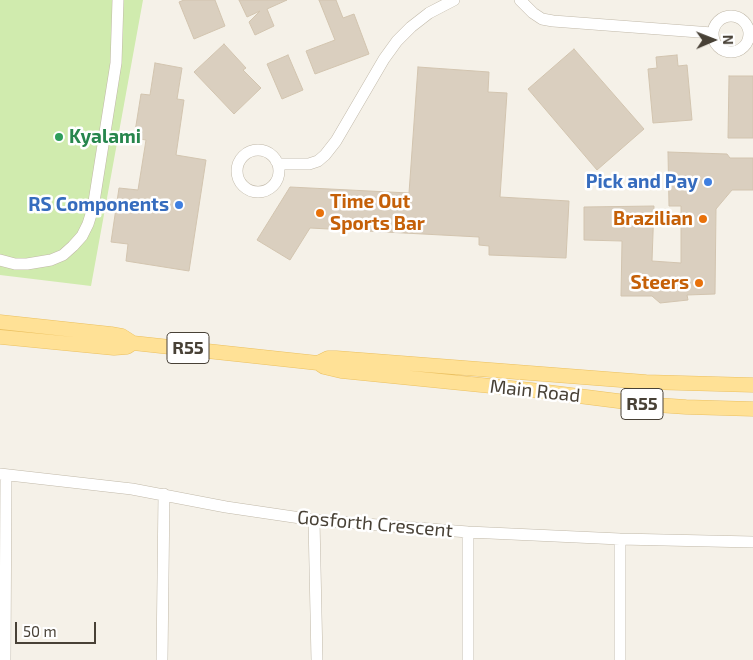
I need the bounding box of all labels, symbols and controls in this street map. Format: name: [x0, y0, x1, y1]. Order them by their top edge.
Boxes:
north arrow: [688, 15, 738, 65]
text: N: [720, 35, 737, 45]
place label: Kyalami: [69, 126, 141, 148]
marker: Kyalami: [53, 131, 65, 143]
place label: Pick and Pay: [586, 171, 698, 193]
marker: Pick and Pay: [702, 176, 714, 188]
place label: Time Out Sports Bar: [330, 191, 425, 235]
place label: RS Components: [28, 194, 169, 216]
marker: RS Components: [173, 199, 185, 211]
marker: Time Out Sports Bar: [314, 207, 326, 219]
place label: Brazilian: [613, 208, 693, 230]
marker: Brazilian: [697, 213, 709, 225]
place label: Steers: [630, 272, 689, 294]
marker: Steers: [693, 277, 705, 289]
road number: R55: [167, 332, 209, 363]
street label: Main Road: [489, 375, 581, 407]
road number: R55: [621, 388, 663, 419]
street label: Gosforth Crescent: [296, 506, 454, 542]
scale bar: [18, 612, 99, 644]
text: 50 m: [23, 622, 57, 640]

